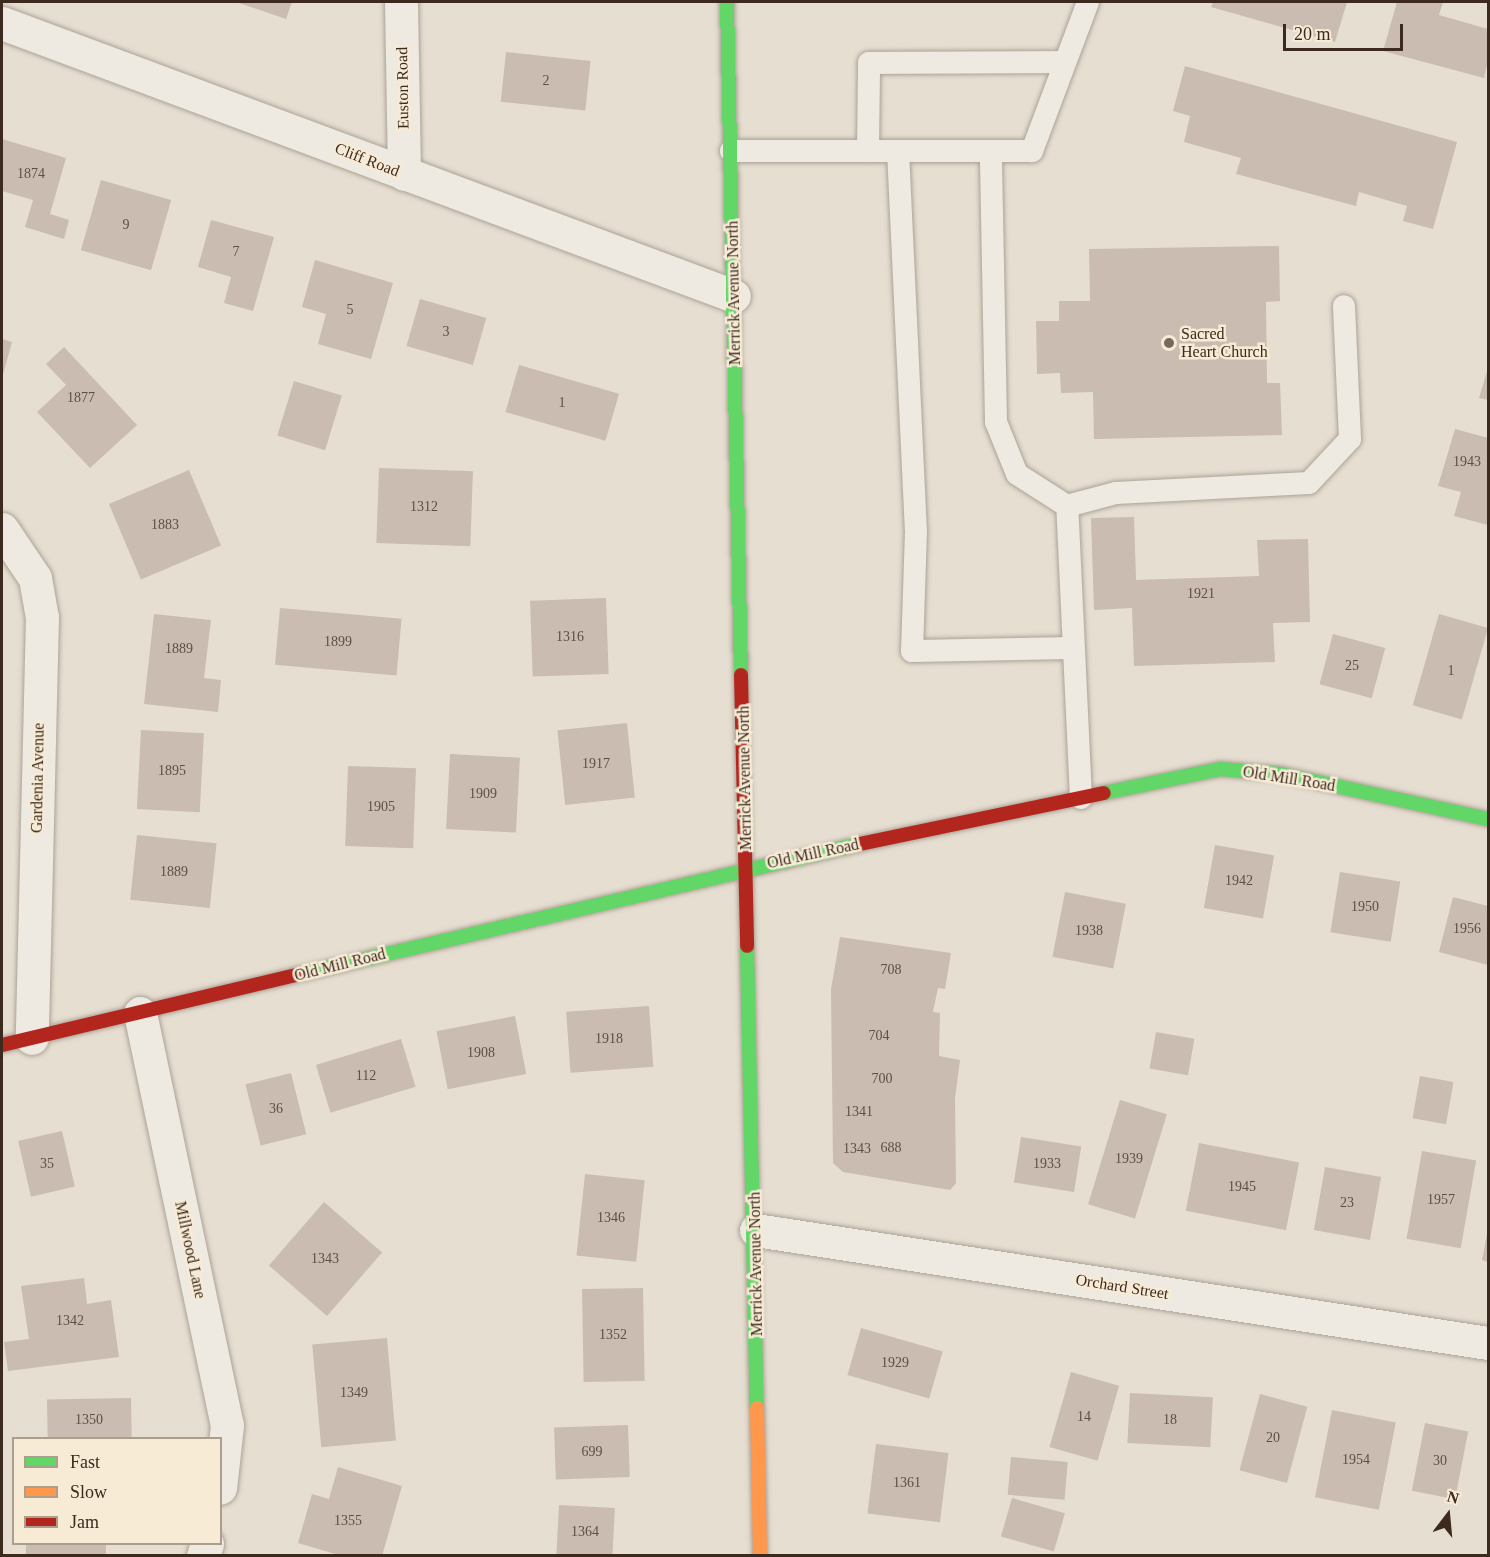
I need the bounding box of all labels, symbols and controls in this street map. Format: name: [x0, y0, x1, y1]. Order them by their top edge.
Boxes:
scale bar: [1286, 12, 1406, 50]
text: 20 m: [1294, 24, 1331, 44]
street label: Euston Road: [393, 47, 413, 129]
house number: 2: [542, 73, 550, 89]
street label: Cliff Road: [332, 139, 402, 181]
house number: 1874: [17, 166, 45, 182]
house number: 9: [122, 217, 130, 233]
street label: Merrick Avenue North: [723, 220, 745, 366]
house number: 7: [232, 244, 240, 260]
house number: 5: [346, 302, 354, 318]
house number: 3: [442, 324, 449, 340]
place label: Sacred Heart Church: [1181, 324, 1268, 362]
marker: Sacred Heart Church: [1162, 336, 1176, 350]
house number: 1877: [67, 390, 95, 406]
house number: 1: [558, 395, 566, 411]
house number: 1943: [1453, 454, 1481, 470]
house number: 1312: [410, 499, 438, 515]
house number: 1883: [151, 517, 179, 533]
house number: 1921: [1187, 586, 1215, 602]
house number: 1316: [556, 629, 584, 645]
house number: 1899: [324, 634, 352, 650]
house number: 1889: [165, 641, 193, 657]
house number: 25: [1345, 658, 1359, 674]
house number: 1: [1448, 663, 1454, 679]
street label: Merrick Avenue North: [734, 705, 756, 851]
street label: Gardenia Avenue: [27, 722, 49, 834]
house number: 1917: [582, 756, 610, 772]
street label: Old Mill Road: [1241, 762, 1337, 796]
house number: 1895: [158, 763, 186, 779]
house number: 1909: [469, 786, 497, 802]
house number: 1905: [367, 799, 395, 815]
street label: Old Mill Road: [765, 835, 861, 873]
house number: 1889: [160, 864, 188, 880]
house number: 1942: [1225, 873, 1253, 889]
house number: 1950: [1351, 899, 1379, 915]
house number: 1956: [1453, 921, 1481, 937]
house number: 1938: [1075, 923, 1103, 939]
street label: Old Mill Road: [292, 944, 388, 986]
house number: 708: [880, 962, 902, 978]
house number: 704: [868, 1028, 890, 1044]
house number: 1918: [595, 1031, 623, 1047]
house number: 1908: [467, 1045, 495, 1061]
house number: 112: [356, 1068, 376, 1084]
house number: 700: [872, 1071, 892, 1087]
house number: 36: [269, 1101, 283, 1117]
house number: 1341: [845, 1104, 873, 1120]
house number: 688: [880, 1140, 902, 1156]
house number: 1343: [843, 1141, 871, 1157]
house number: 1939: [1115, 1151, 1143, 1167]
house number: 35: [40, 1156, 54, 1172]
house number: 1933: [1033, 1156, 1061, 1172]
house number: 1945: [1228, 1179, 1256, 1195]
street label: Merrick Avenue North: [745, 1191, 767, 1337]
house number: 1957: [1427, 1192, 1455, 1208]
house number: 23: [1340, 1195, 1354, 1211]
street label: Millwood Lane: [170, 1200, 210, 1300]
house number: 1346: [597, 1210, 625, 1226]
house number: 1343: [311, 1251, 339, 1267]
street label: Orchard Street: [1074, 1270, 1170, 1304]
house number: 1342: [56, 1313, 84, 1329]
house number: 1352: [599, 1327, 627, 1343]
house number: 1929: [881, 1355, 909, 1371]
house number: 1349: [340, 1385, 368, 1401]
house number: 14: [1077, 1409, 1091, 1425]
house number: 1350: [75, 1412, 103, 1428]
house number: 18: [1163, 1412, 1177, 1428]
house number: 20: [1266, 1430, 1280, 1446]
legend: [12, 1437, 222, 1545]
house number: 699: [582, 1444, 602, 1460]
text: Fast: [70, 1452, 100, 1472]
house number: 1954: [1342, 1452, 1370, 1468]
house number: 30: [1433, 1453, 1447, 1469]
house number: 1361: [893, 1475, 921, 1491]
text: Slow: [70, 1482, 107, 1502]
north arrow: [1418, 1485, 1478, 1545]
text: N: [1445, 1487, 1461, 1507]
text: Jam: [70, 1512, 99, 1532]
house number: 1355: [334, 1513, 362, 1529]
house number: 1364: [571, 1524, 599, 1540]

